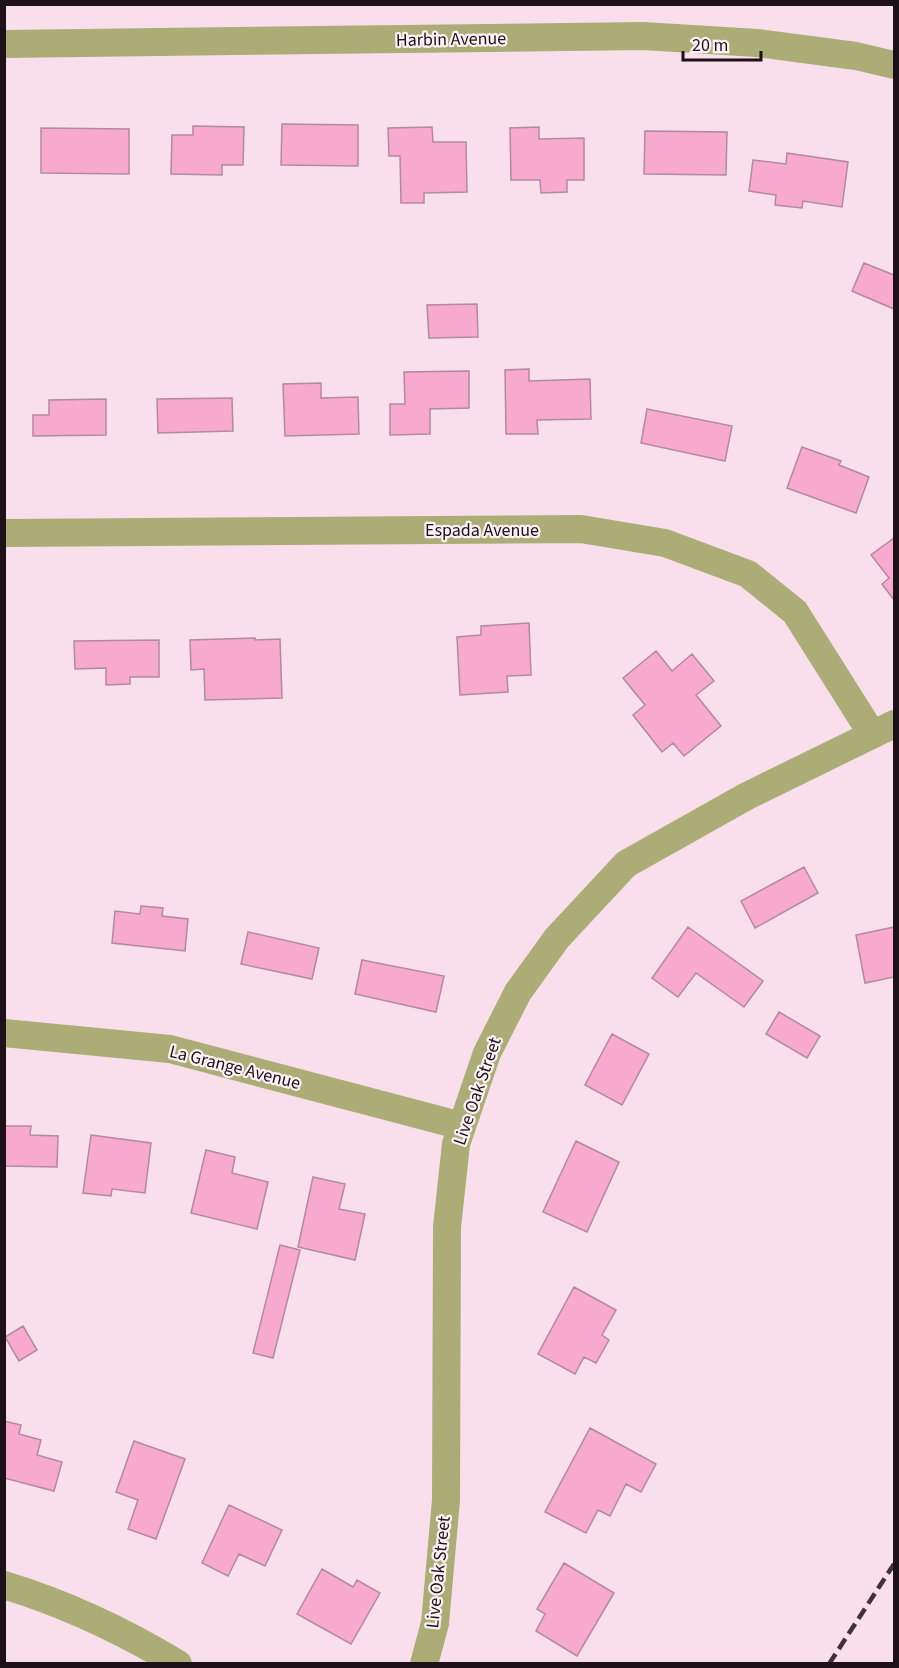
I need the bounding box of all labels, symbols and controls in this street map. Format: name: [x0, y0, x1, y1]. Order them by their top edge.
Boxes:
scale bar: [683, 24, 761, 62]
street label: Harbin Avenue: [396, 26, 506, 53]
text: 20 m: [692, 33, 728, 58]
street label: Espada Avenue: [425, 518, 539, 543]
street label: Live Oak Street: [447, 1034, 508, 1149]
street label: La Grange Avenue: [167, 1039, 303, 1096]
street label: Live Oak Street: [420, 1515, 457, 1629]

